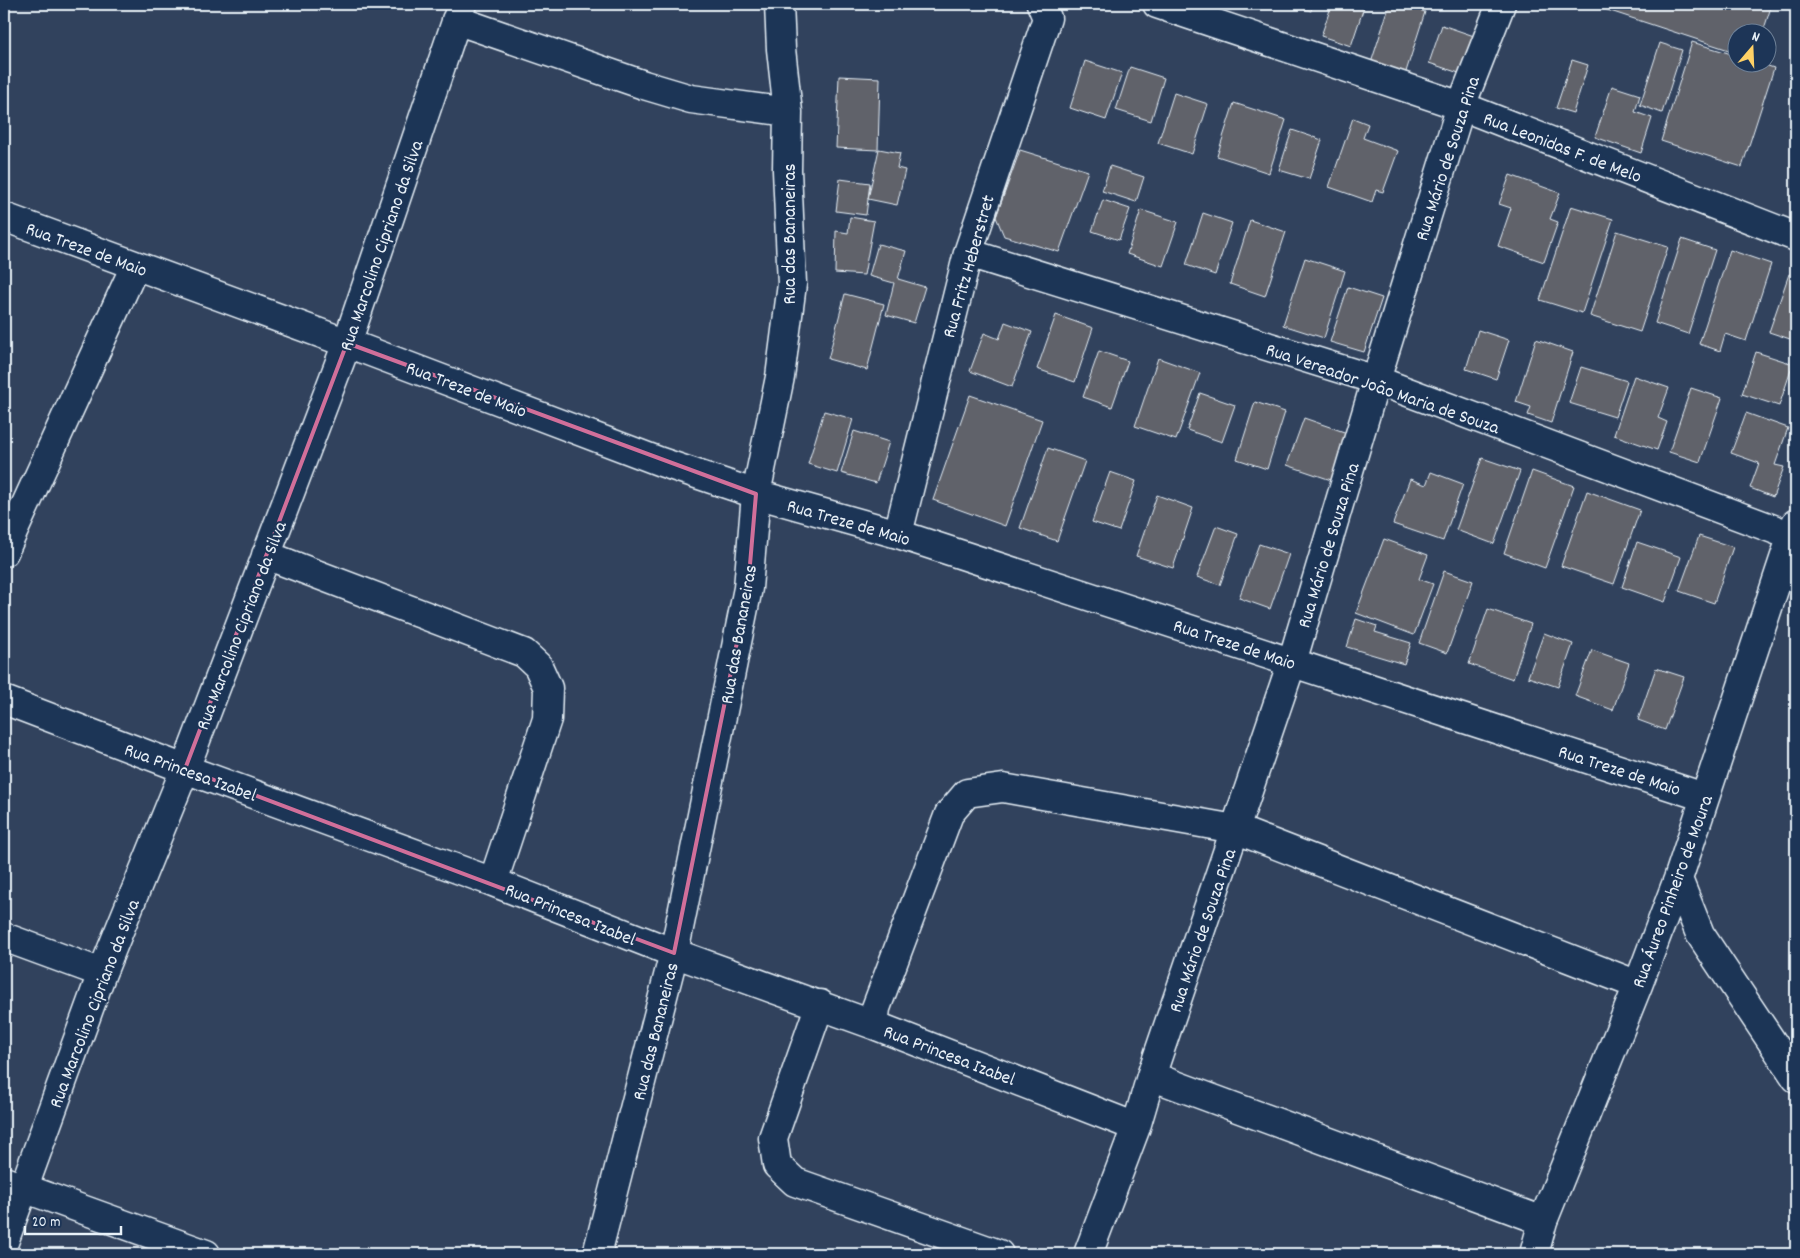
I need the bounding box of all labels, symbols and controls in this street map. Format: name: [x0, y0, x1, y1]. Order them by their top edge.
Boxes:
north arrow: [1728, 22, 1778, 72]
text: N: [1749, 27, 1762, 48]
street label: Rua Mário de Souza Pina: [1410, 72, 1489, 245]
street label: Rua Leonidas F. de Melo: [1479, 107, 1645, 192]
street label: Rua Marcolino Cipriano da Silva: [334, 136, 432, 355]
street label: Rua das Bananeiras: [778, 163, 805, 305]
street label: Rua Fritz Heberstret: [937, 192, 1004, 342]
street label: Rua Treze de Maio: [21, 217, 150, 286]
street label: Rua Vereador João Maria de Souza: [1261, 338, 1503, 443]
street label: Rua Treze de Maio: [402, 356, 530, 427]
street label: Rua Mário de Souza Pina: [1292, 459, 1369, 632]
street label: Rua Treze de Maio: [783, 494, 913, 555]
street label: Rua Marcolino Cipriano da Silva: [191, 517, 296, 734]
street label: Rua das Bananeiras: [715, 563, 766, 706]
street label: Rua Treze de Maio: [1169, 614, 1299, 679]
street label: Rua Princesa Izabel: [120, 738, 260, 811]
street label: Rua Treze de Maio: [1554, 740, 1684, 805]
street label: Rua Áureo Pinheiro de Moura: [1627, 791, 1722, 992]
street label: Rua Mário de Souza Pina: [1164, 845, 1245, 1017]
street label: Rua Princesa Izabel: [500, 878, 640, 955]
street label: Rua Marcolino Cipriano da Silva: [44, 895, 149, 1112]
street label: Rua das Bananeiras: [627, 960, 688, 1104]
street label: Rua Princesa Izabel: [879, 1020, 1019, 1095]
scale bar: [25, 1203, 121, 1235]
text: 20 m: [32, 1212, 60, 1234]

